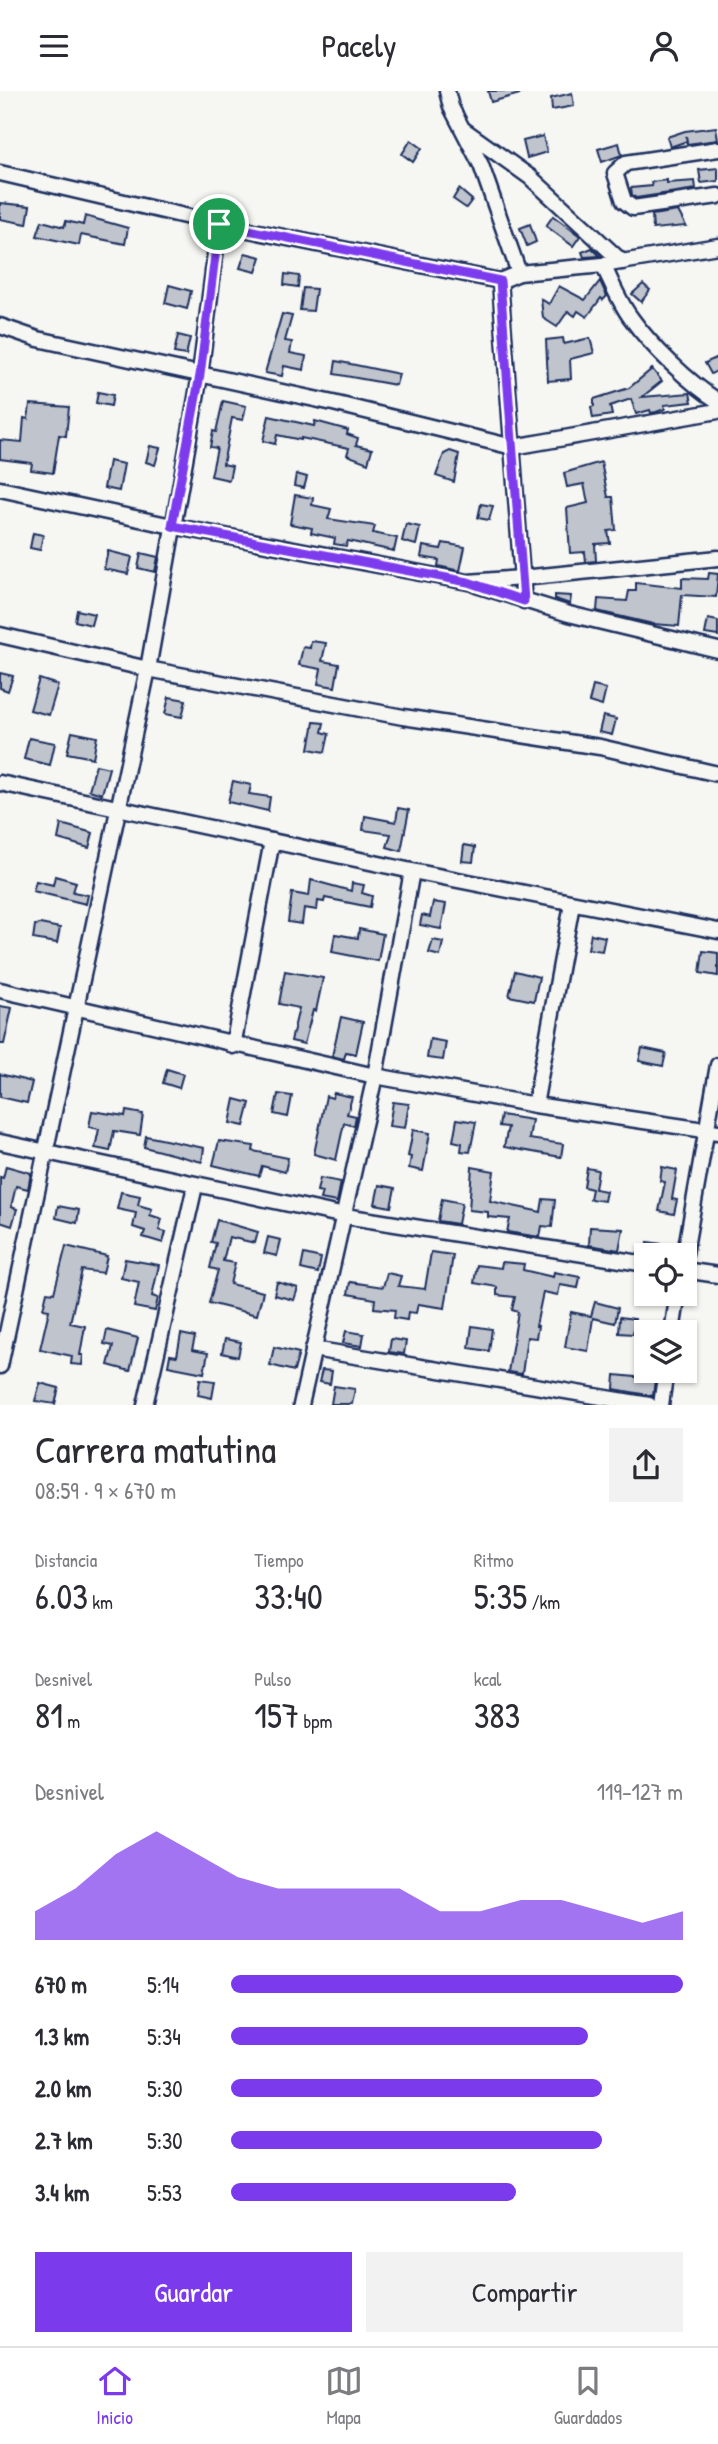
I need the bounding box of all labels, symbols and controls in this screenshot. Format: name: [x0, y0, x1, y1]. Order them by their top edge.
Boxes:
text: Pacely: [321, 24, 397, 67]
icon: menu: [35, 27, 73, 65]
icon: person: [645, 27, 683, 65]
pin: [189, 194, 249, 254]
icon: arrive: [200, 205, 238, 243]
map controls: [634, 1243, 697, 1383]
button: locate: [634, 1243, 697, 1306]
button: layers: [634, 1320, 697, 1383]
text: Carrera matutina: [35, 1423, 276, 1475]
button: share: [609, 1428, 683, 1502]
text: 08:59 · 9 × 670 m: [35, 1475, 176, 1506]
text: Distancia: [35, 1547, 97, 1573]
text: Tiempo: [254, 1547, 304, 1573]
text: Ritmo: [474, 1547, 514, 1573]
text: 6.03: [35, 1573, 88, 1620]
text: 33:40: [254, 1573, 323, 1620]
text: 5:35: [474, 1573, 527, 1620]
text: km: [88, 1589, 113, 1615]
text: /km: [527, 1589, 560, 1615]
text: Desnivel: [35, 1666, 92, 1692]
text: Pulso: [254, 1666, 291, 1692]
text: kcal: [474, 1666, 501, 1692]
text: 81: [35, 1692, 63, 1739]
text: 157: [254, 1692, 299, 1739]
text: 383: [474, 1692, 520, 1739]
text: m: [63, 1708, 80, 1734]
text: bpm: [299, 1708, 332, 1734]
text: Desnivel: [35, 1776, 104, 1807]
text: 119–127 m: [597, 1776, 683, 1807]
text: 670 m: [35, 1969, 87, 2000]
text: 5:14: [147, 1969, 179, 2000]
text: 1.3 km: [35, 2021, 89, 2052]
text: 5:34: [147, 2021, 181, 2052]
text: 2.0 km: [35, 2073, 91, 2104]
text: 5:30: [147, 2073, 183, 2104]
text: 2.7 km: [35, 2125, 93, 2156]
text: 5:30: [147, 2125, 183, 2156]
text: 3.4 km: [35, 2177, 89, 2208]
text: 5:53: [147, 2177, 182, 2208]
button: Guardar: [35, 2252, 352, 2332]
button: Compartir: [366, 2252, 683, 2332]
tab: Inicio: [96, 2362, 134, 2430]
tab: Mapa: [325, 2362, 363, 2430]
tab: Guardados: [554, 2362, 622, 2430]

